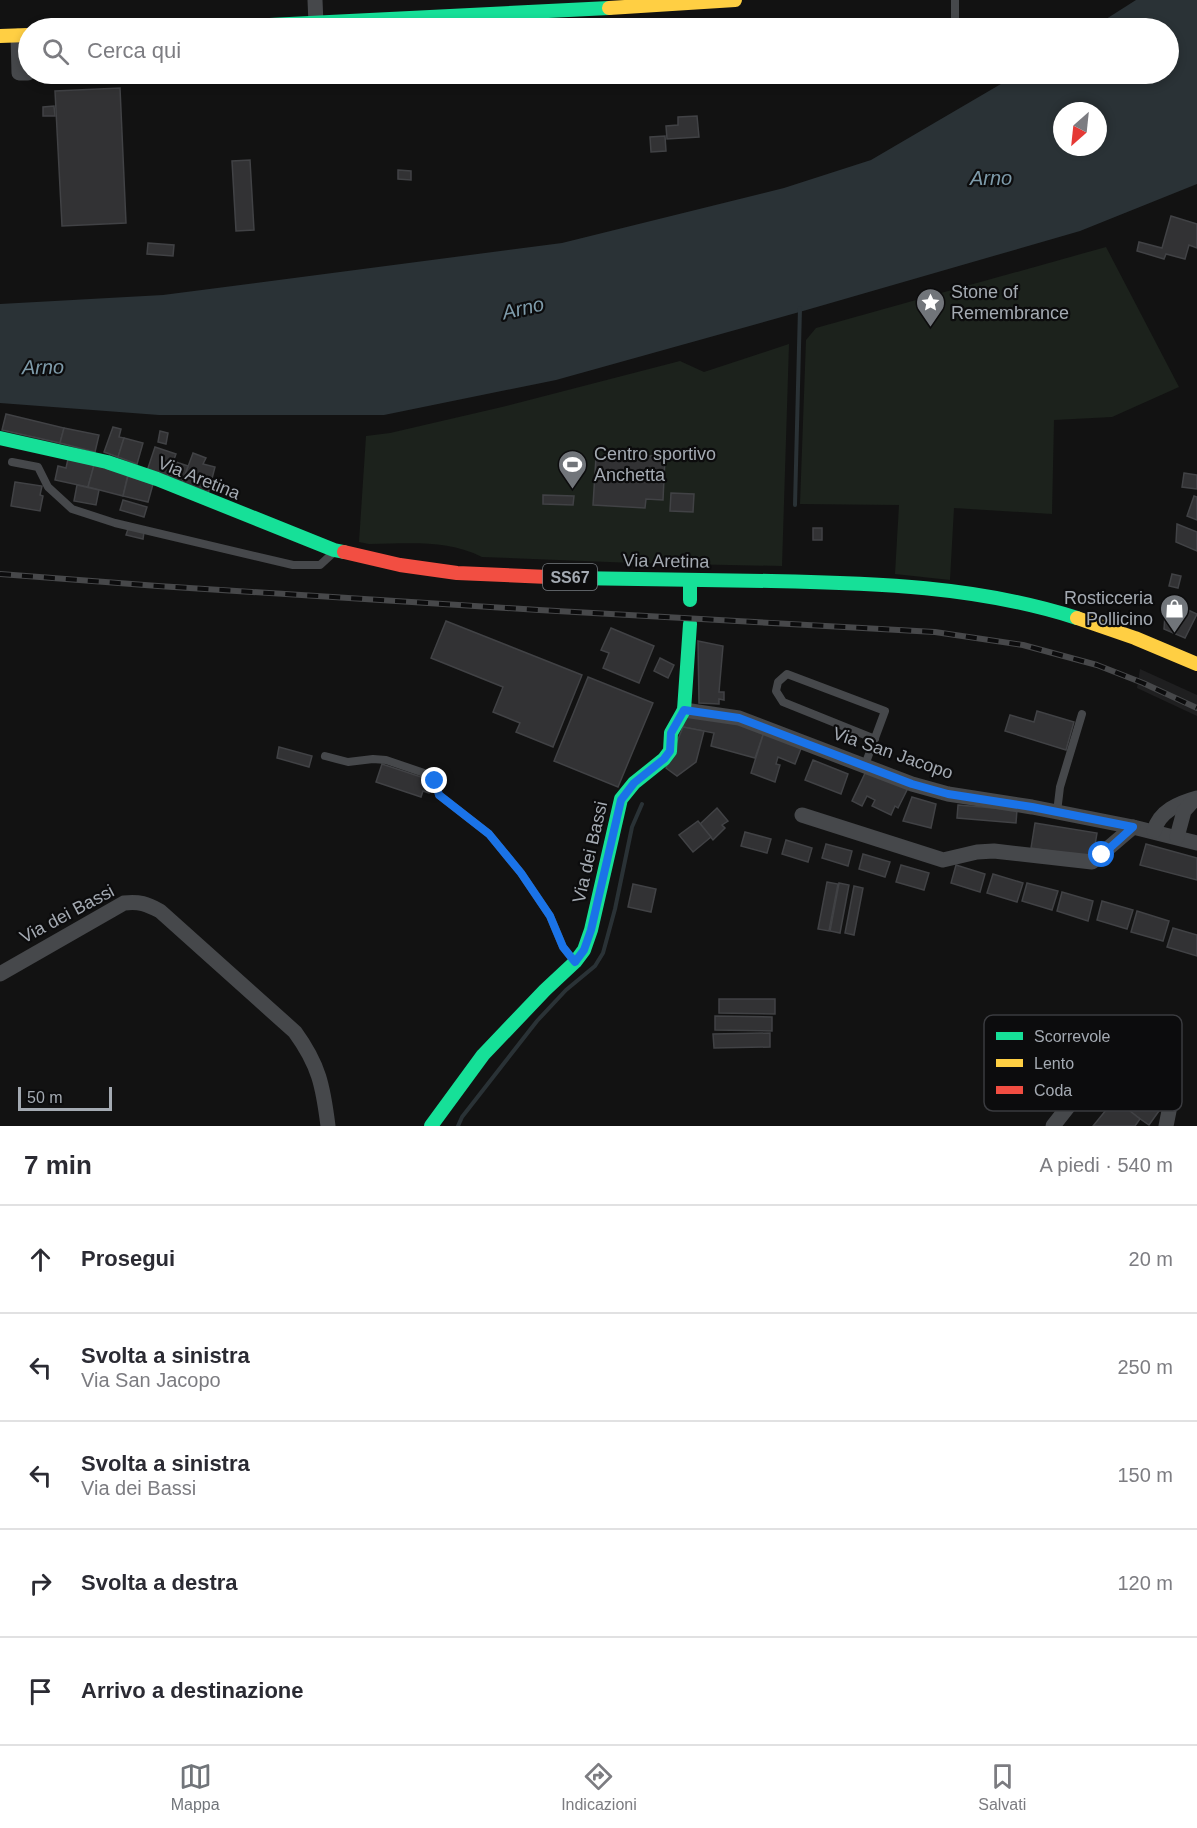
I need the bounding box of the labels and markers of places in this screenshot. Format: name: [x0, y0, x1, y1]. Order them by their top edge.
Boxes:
place label: Stone of Remembrance: [951, 282, 1069, 323]
place icon: Stone of Remembrance: [914, 286, 946, 328]
place label: Centro sportivo Anchetta: [594, 444, 716, 485]
sports icon: Centro sportivo Anchetta: [557, 448, 589, 490]
place label: Rosticceria Pollicino: [1064, 588, 1154, 629]
shop icon: Rosticceria Pollicino: [1158, 592, 1190, 634]

